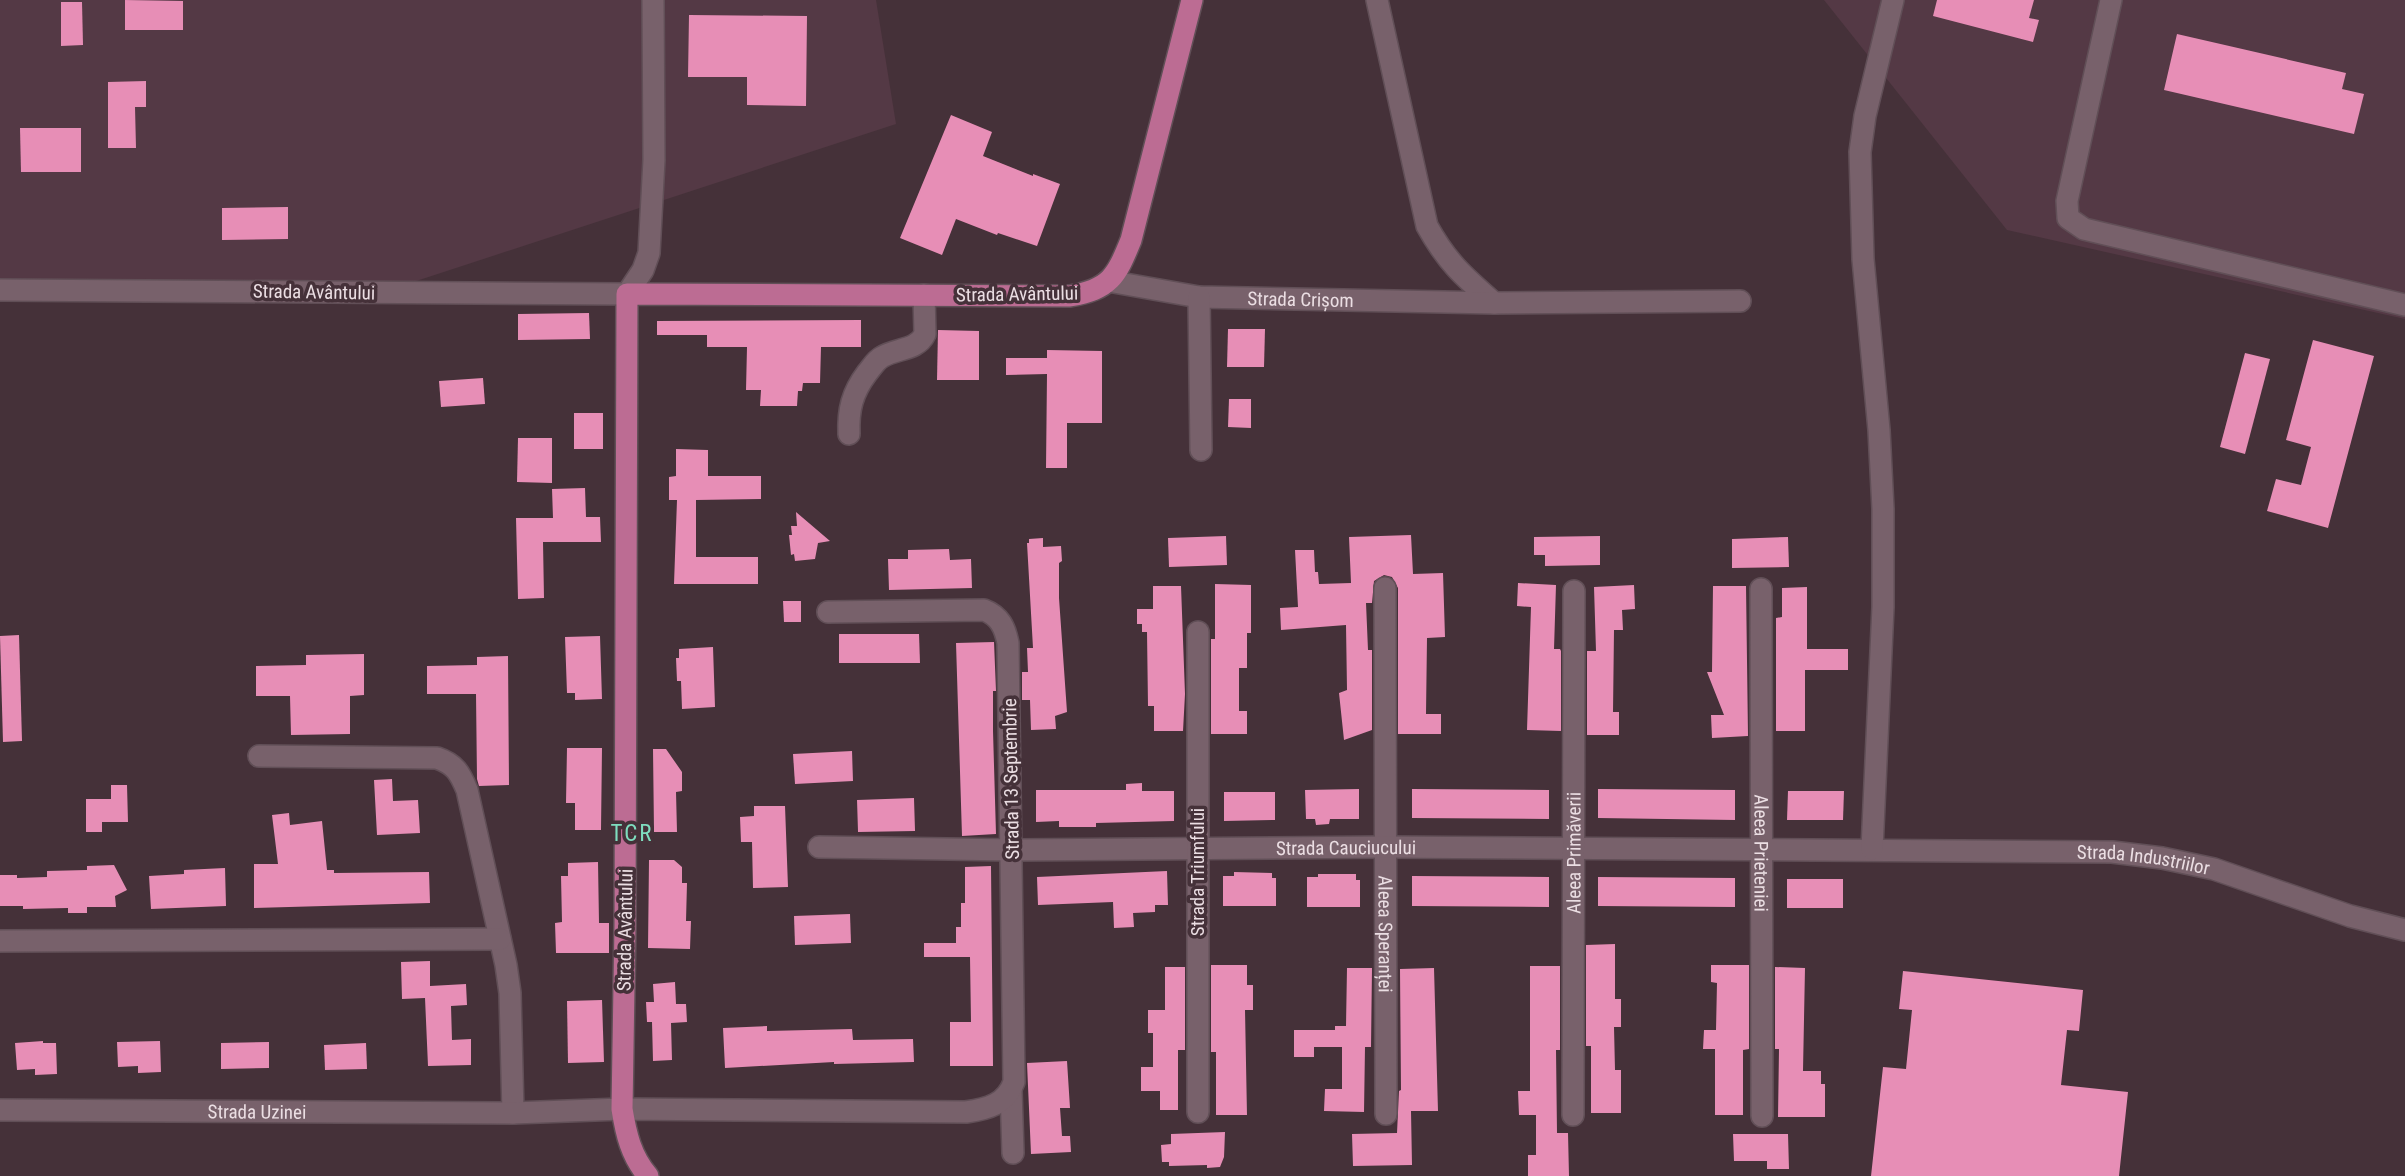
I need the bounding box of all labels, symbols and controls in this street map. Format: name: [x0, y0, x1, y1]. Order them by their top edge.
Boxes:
street label: Strada Avântului: [253, 279, 375, 305]
street label: Strada Avântului: [956, 281, 1078, 307]
street label: Strada Crișom: [1247, 286, 1354, 312]
street label: Strada 13 Septembrie: [998, 698, 1024, 860]
street label: Aleea Primăverii: [1562, 792, 1585, 914]
street label: Aleea Prieteniei: [1750, 794, 1773, 912]
street label: Strada Triumfului: [1186, 808, 1209, 936]
district label: TCR: [611, 820, 653, 847]
street label: Strada Cauciucului: [1276, 835, 1416, 859]
street label: Strada Industriilor: [2077, 840, 2212, 879]
street label: Strada Avântului: [612, 869, 638, 991]
street label: Aleea Speranței: [1374, 875, 1397, 993]
street label: Strada Uzinei: [208, 1100, 306, 1123]

